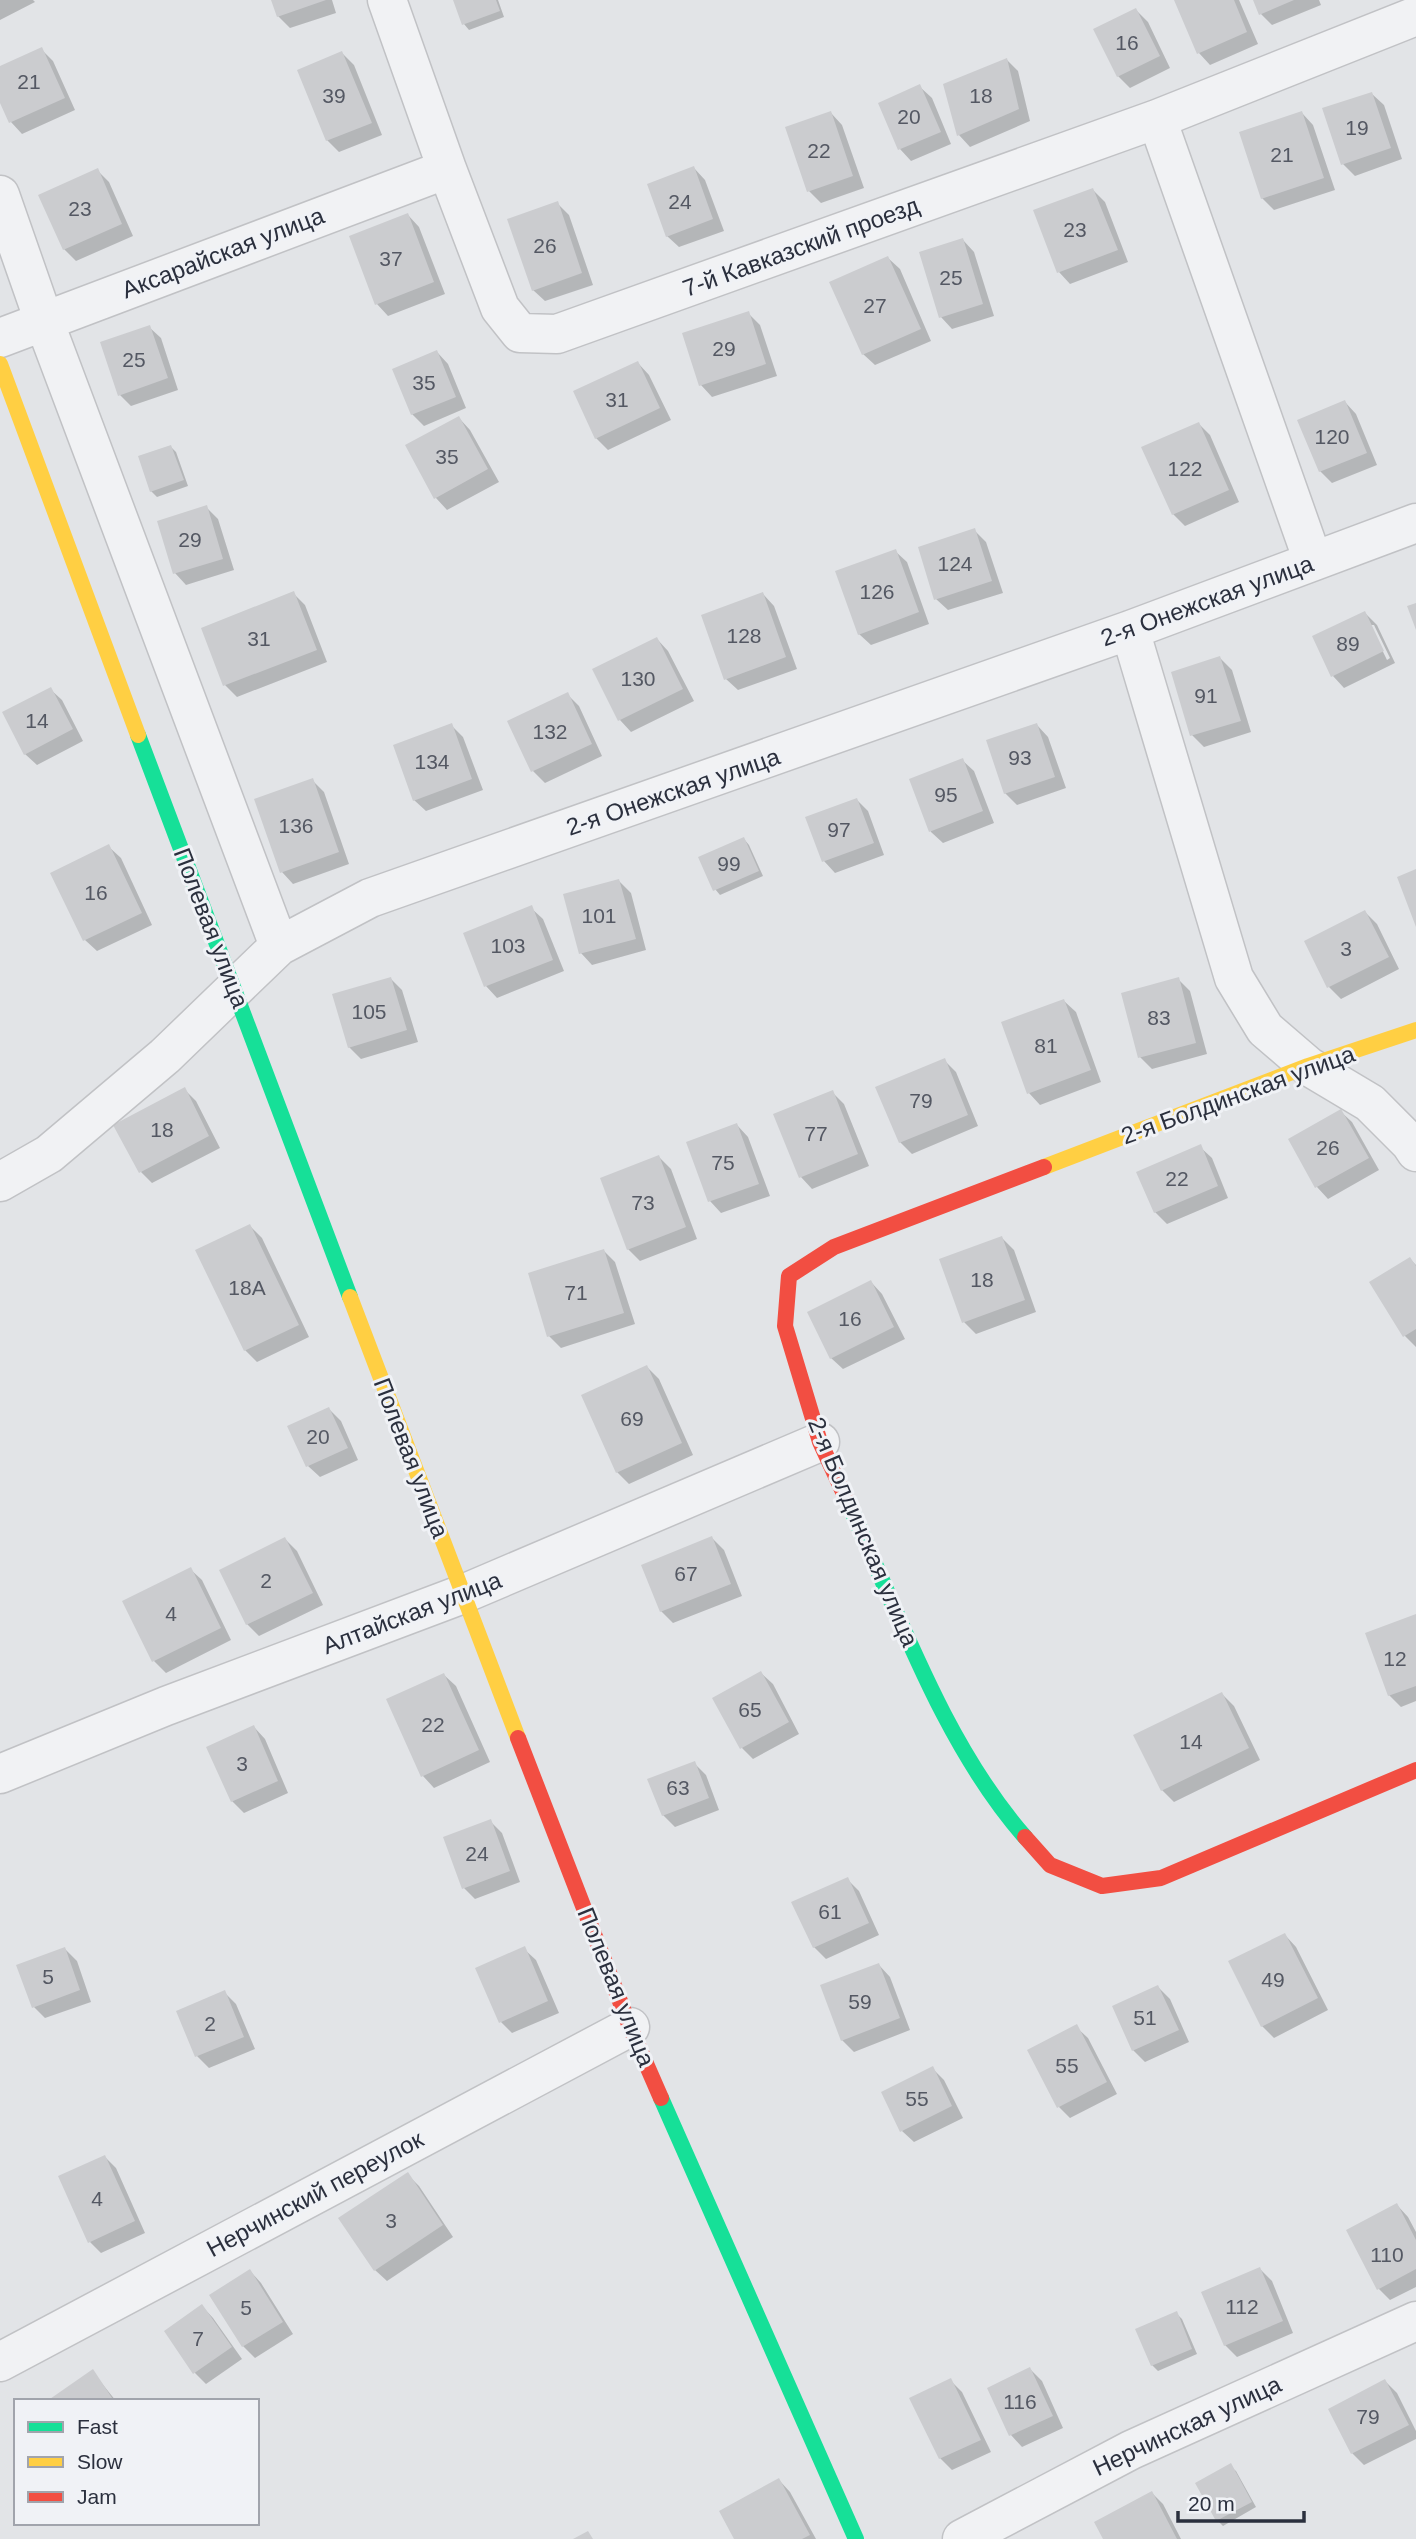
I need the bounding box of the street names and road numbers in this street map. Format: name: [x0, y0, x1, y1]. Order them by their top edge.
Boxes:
street label: 7-й Кавказский проезд: [679, 191, 923, 302]
street label: Аксарайская улица: [118, 201, 328, 304]
street label: 2-я Онежская улица: [1097, 549, 1317, 652]
street label: 2-я Онежская улица: [563, 742, 784, 841]
street label: Полевая улица: [169, 844, 255, 1012]
street label: 2-я Болдинская улица: [1118, 1040, 1359, 1149]
street label: Полевая улица: [369, 1374, 455, 1542]
street label: 2-я Болдинская улица: [803, 1413, 924, 1651]
street label: Алтайская улица: [319, 1566, 506, 1659]
street label: Полевая улица: [572, 1903, 661, 2071]
street label: Нерчинский переулок: [202, 2125, 428, 2262]
street label: Нерчинская улица: [1088, 2370, 1286, 2481]

